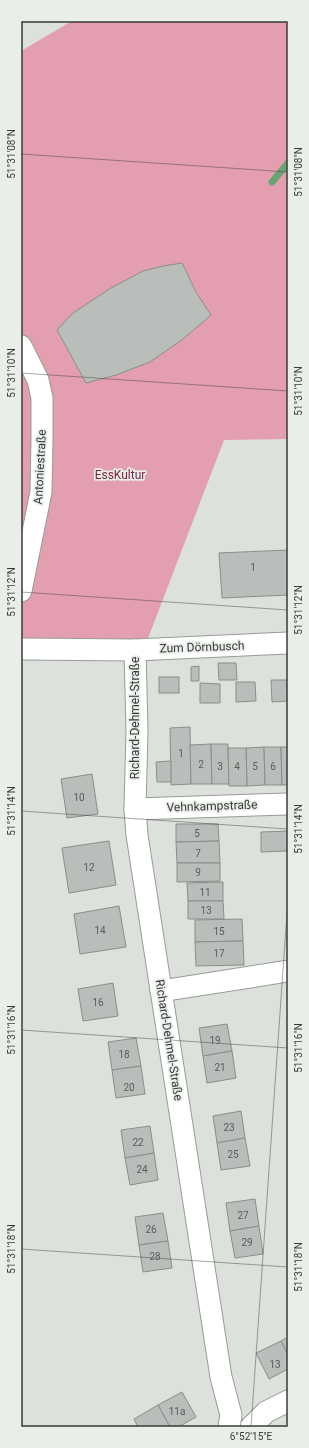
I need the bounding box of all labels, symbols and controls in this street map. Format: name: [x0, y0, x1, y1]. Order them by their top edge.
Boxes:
text: 51°31'08"N: [6, 129, 17, 179]
text: 51°31'08"N: [293, 147, 304, 197]
text: 51°31'10"N: [6, 348, 17, 398]
text: 51°31'10"N: [293, 366, 304, 416]
street label: Antoniestraße: [31, 429, 49, 505]
park label: EssKultur: [95, 468, 145, 482]
house number: 1: [250, 562, 256, 573]
text: 51°31'12"N: [6, 567, 17, 617]
text: 51°31'12"N: [293, 585, 304, 635]
street label: Zum Dörnbusch: [159, 639, 245, 655]
street label: Richard-Dehmel-Straße: [128, 657, 142, 779]
house number: 1: [178, 748, 184, 759]
house number: 2: [198, 759, 204, 770]
house number: 3: [217, 761, 223, 772]
house number: 4: [234, 761, 240, 772]
house number: 5: [252, 761, 258, 772]
house number: 6: [270, 761, 276, 772]
text: 51°31'14"N: [6, 786, 17, 836]
house number: 10: [73, 792, 85, 803]
street label: Vehnkampstraße: [166, 797, 258, 815]
text: 51°31'14"N: [293, 804, 304, 854]
house number: 5: [194, 828, 200, 839]
house number: 7: [195, 848, 201, 859]
house number: 12: [83, 862, 95, 873]
house number: 9: [195, 867, 201, 878]
house number: 11: [199, 887, 211, 898]
house number: 13: [200, 905, 212, 916]
house number: 14: [94, 925, 106, 936]
house number: 15: [213, 926, 225, 937]
house number: 17: [213, 948, 225, 959]
street label: Richard-Dehmel-Straße: [152, 978, 186, 1102]
house number: 16: [92, 997, 104, 1008]
text: 51°31'16"N: [6, 1005, 17, 1055]
text: 51°31'16"N: [293, 1023, 304, 1073]
house number: 19: [209, 1035, 221, 1046]
house number: 18: [118, 1049, 130, 1060]
house number: 21: [214, 1062, 226, 1073]
house number: 20: [123, 1082, 135, 1093]
house number: 23: [223, 1122, 235, 1133]
house number: 22: [132, 1137, 144, 1148]
house number: 25: [227, 1149, 239, 1160]
house number: 24: [136, 1164, 148, 1175]
house number: 27: [237, 1210, 249, 1221]
text: 51°31'18"N: [6, 1224, 17, 1274]
house number: 26: [145, 1224, 157, 1235]
house number: 29: [241, 1237, 253, 1248]
text: 51°31'18"N: [293, 1242, 304, 1292]
house number: 28: [149, 1251, 161, 1262]
house number: 13: [269, 1359, 281, 1370]
house number: 11a: [169, 1406, 185, 1417]
text: 6°52'15"E: [230, 1431, 273, 1442]

